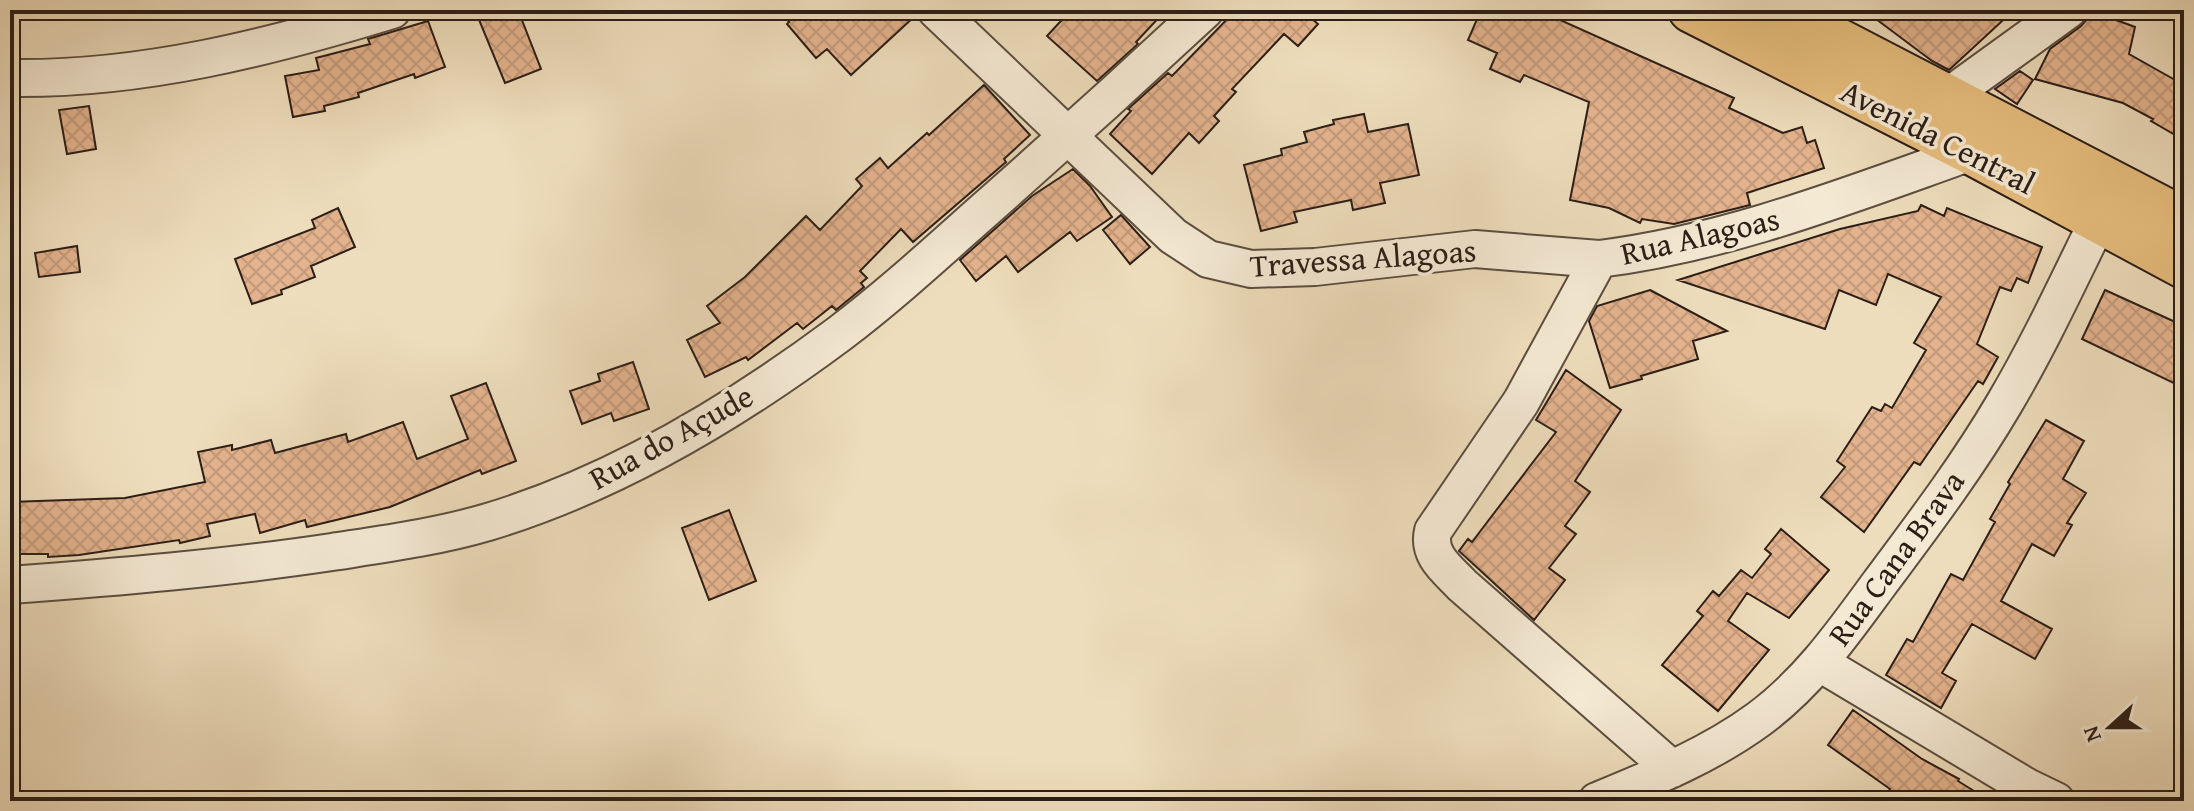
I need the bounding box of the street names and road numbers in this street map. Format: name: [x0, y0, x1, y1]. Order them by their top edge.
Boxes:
street label: Avenida Central: [1833, 67, 2044, 206]
street label: Rua Alagoas: [1616, 194, 1784, 277]
street label: Travessa Alagoas: [1248, 226, 1478, 289]
street label: Rua do Açude: [580, 372, 761, 501]
street label: Rua Cana Brava: [1816, 460, 1975, 655]

